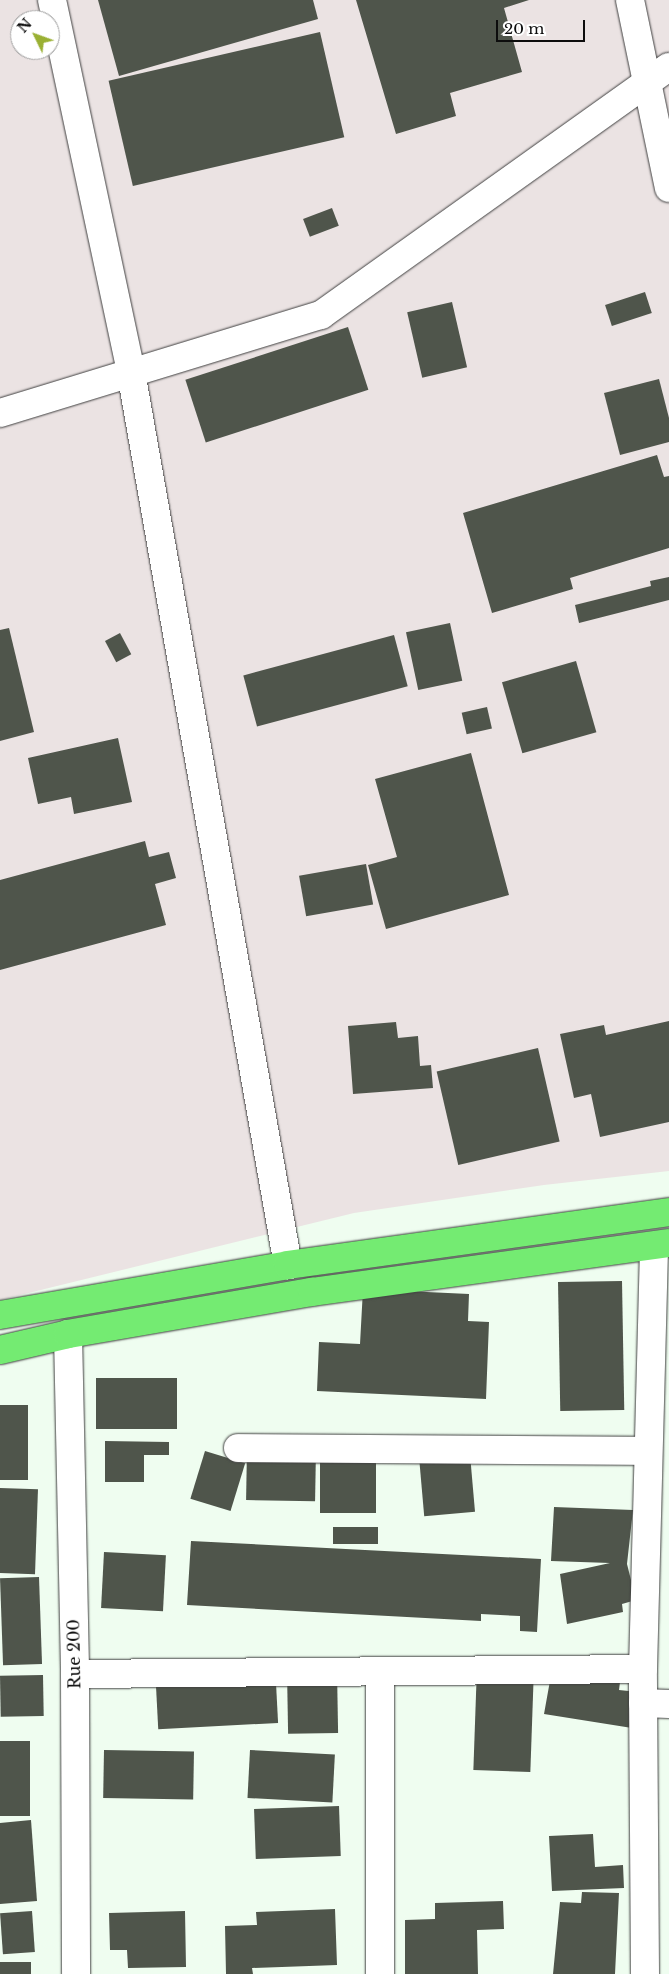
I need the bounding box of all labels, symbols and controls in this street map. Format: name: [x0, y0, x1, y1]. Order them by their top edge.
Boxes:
north arrow: [10, 10, 60, 60]
scale bar: [499, 10, 588, 42]
text: N: [13, 15, 36, 37]
text: 20 m: [504, 19, 544, 38]
street label: Rue 200: [64, 1619, 84, 1689]

